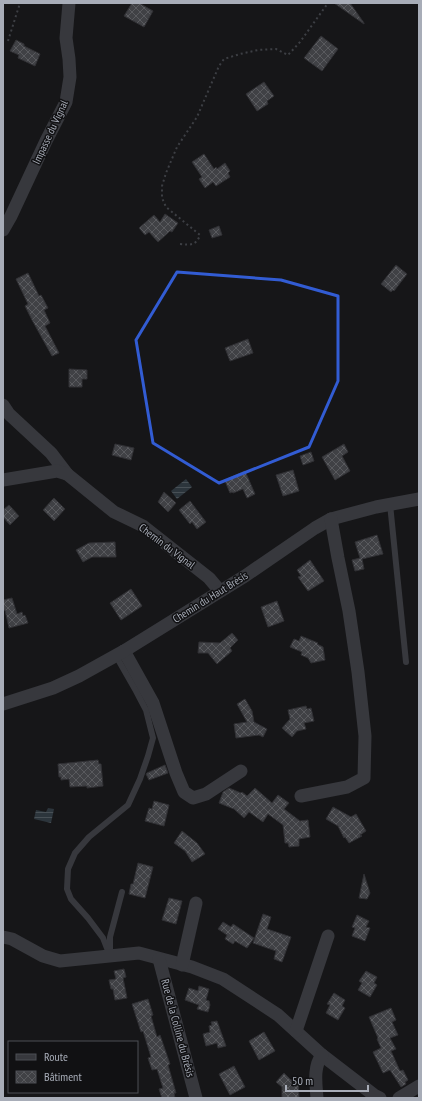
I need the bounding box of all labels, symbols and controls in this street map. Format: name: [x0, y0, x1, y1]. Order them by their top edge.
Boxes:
street label: Impasse du Vignal: [29, 97, 71, 166]
street label: Chemin du Vignal: [136, 520, 198, 572]
street label: Chemin du Haut Brésis: [170, 568, 250, 626]
street label: Rue de la Colline du Brésis: [158, 977, 198, 1079]
legend: [8, 1041, 138, 1093]
text: Route: [44, 1049, 68, 1064]
scale bar: [286, 1067, 368, 1093]
text: Bâtiment: [44, 1069, 82, 1084]
text: 50 m: [292, 1073, 313, 1088]

